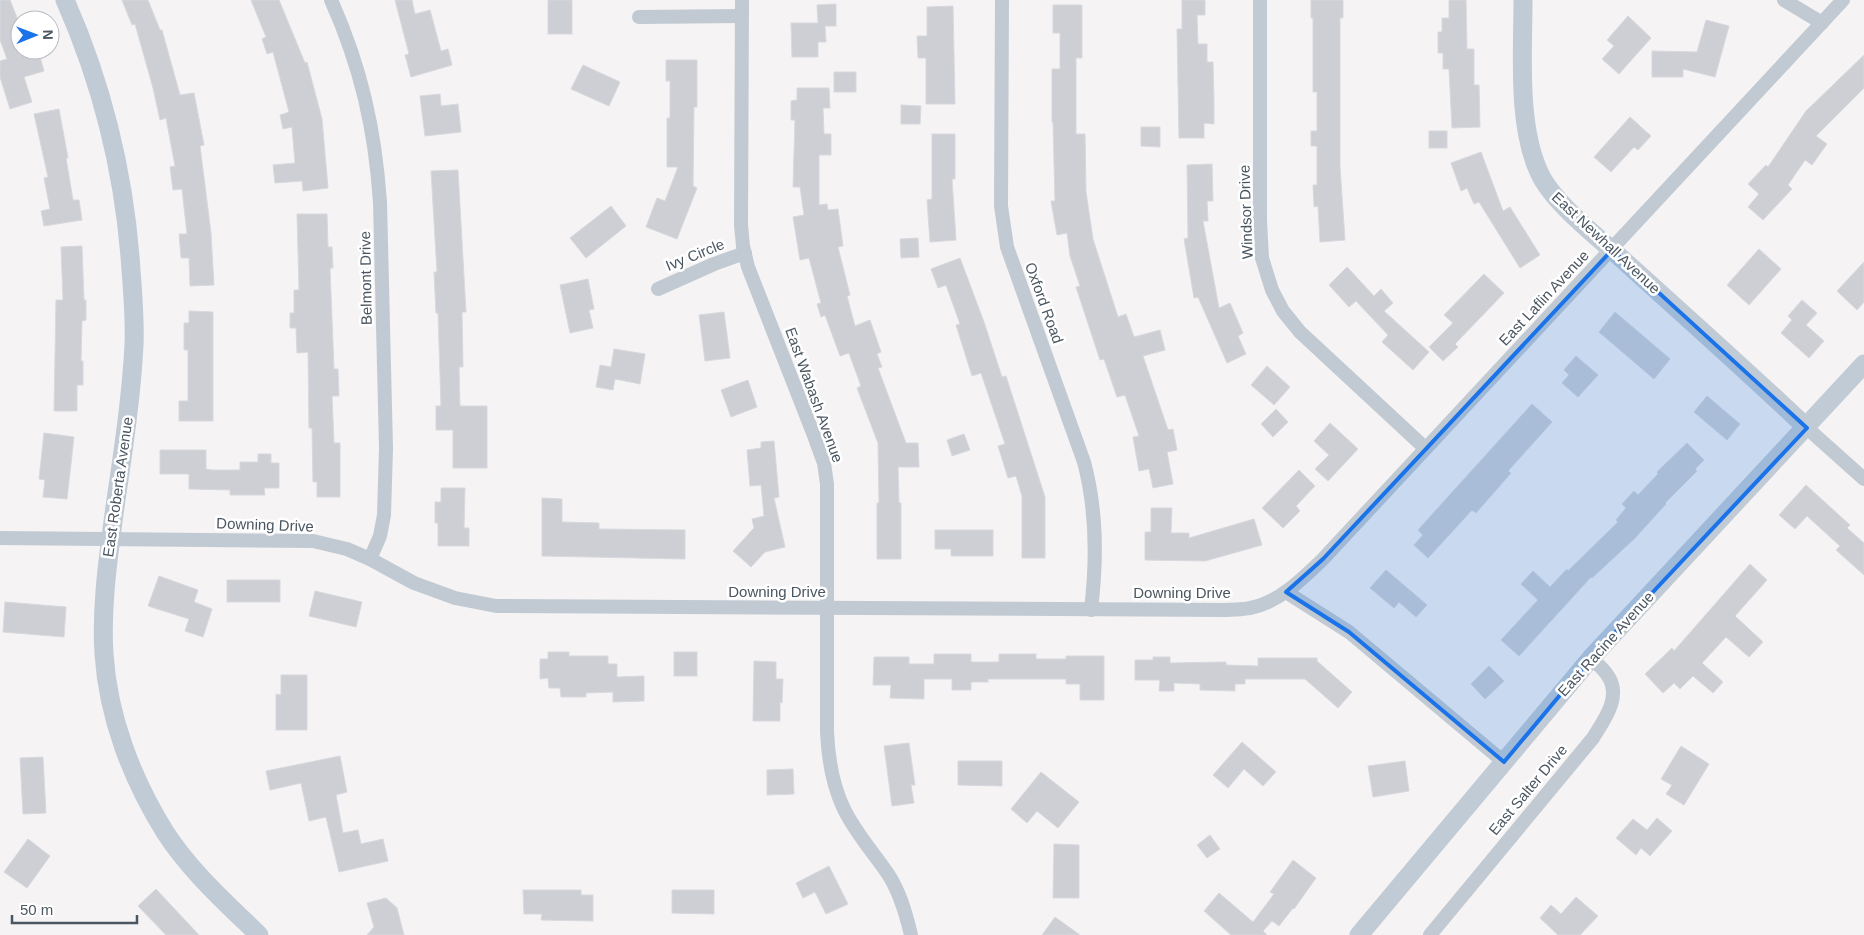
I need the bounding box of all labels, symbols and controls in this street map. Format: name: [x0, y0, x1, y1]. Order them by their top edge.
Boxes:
north arrow: [10, 10, 60, 60]
text: N: [40, 30, 56, 40]
street label: Windsor Drive: [1235, 165, 1256, 259]
street label: East Newhall Avenue: [1549, 188, 1664, 297]
street label: Belmont Drive: [356, 231, 375, 325]
street label: Ivy Circle: [663, 235, 727, 274]
street label: East Laflin Avenue: [1495, 247, 1592, 349]
street label: Oxford Road: [1022, 260, 1067, 346]
street label: East Wabash Avenue: [782, 325, 847, 465]
street label: East Roberta Avenue: [99, 416, 136, 558]
street label: Downing Drive: [216, 514, 314, 535]
street label: Downing Drive: [728, 583, 826, 600]
street label: Downing Drive: [1133, 584, 1231, 601]
street label: East Racine Avenue: [1554, 588, 1657, 699]
street label: East Salter Drive: [1485, 741, 1570, 838]
scale bar: [12, 892, 138, 924]
text: 50 m: [20, 901, 53, 918]

